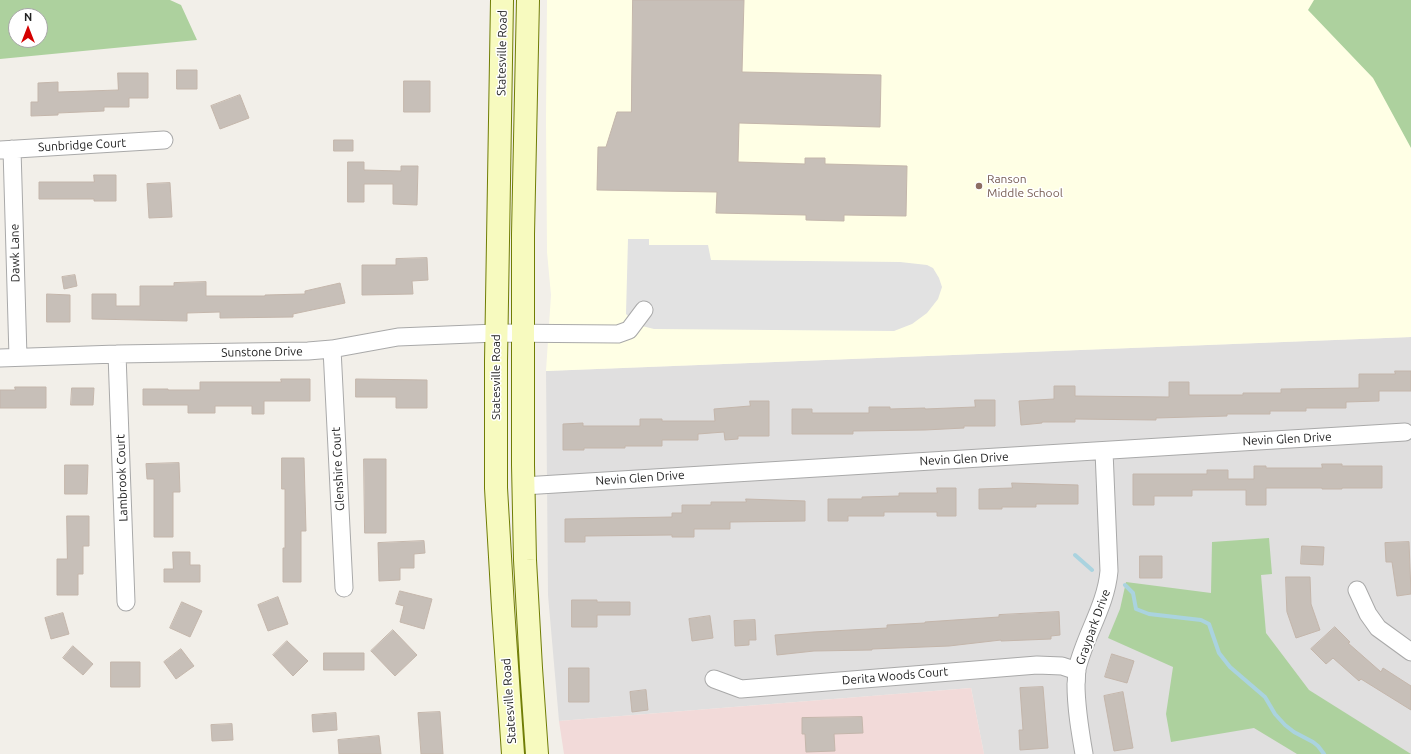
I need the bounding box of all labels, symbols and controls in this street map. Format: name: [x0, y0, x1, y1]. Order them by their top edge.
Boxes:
north arrow: [8, 8, 48, 48]
street label: Statesville Road: [494, 10, 510, 96]
text: N: [24, 11, 32, 23]
street label: Sunbridge Court: [38, 136, 126, 154]
place label: Ranson Middle School: [987, 172, 1063, 200]
marker: Ranson Middle School: [974, 181, 984, 191]
street label: Dawk Lane: [7, 224, 23, 282]
street label: Statesville Road: [489, 334, 503, 420]
street label: Sunstone Drive: [221, 344, 303, 360]
street label: Glenshire Court: [329, 427, 347, 511]
street label: Nevin Glen Drive: [1242, 429, 1332, 449]
street label: Lambrook Court: [113, 434, 131, 522]
street label: Nevin Glen Drive: [919, 449, 1009, 469]
street label: Nevin Glen Drive: [595, 468, 685, 488]
street label: Graypark Drive: [1073, 587, 1113, 667]
street label: Statesville Road: [499, 658, 519, 744]
street label: Derita Woods Court: [841, 664, 949, 688]

